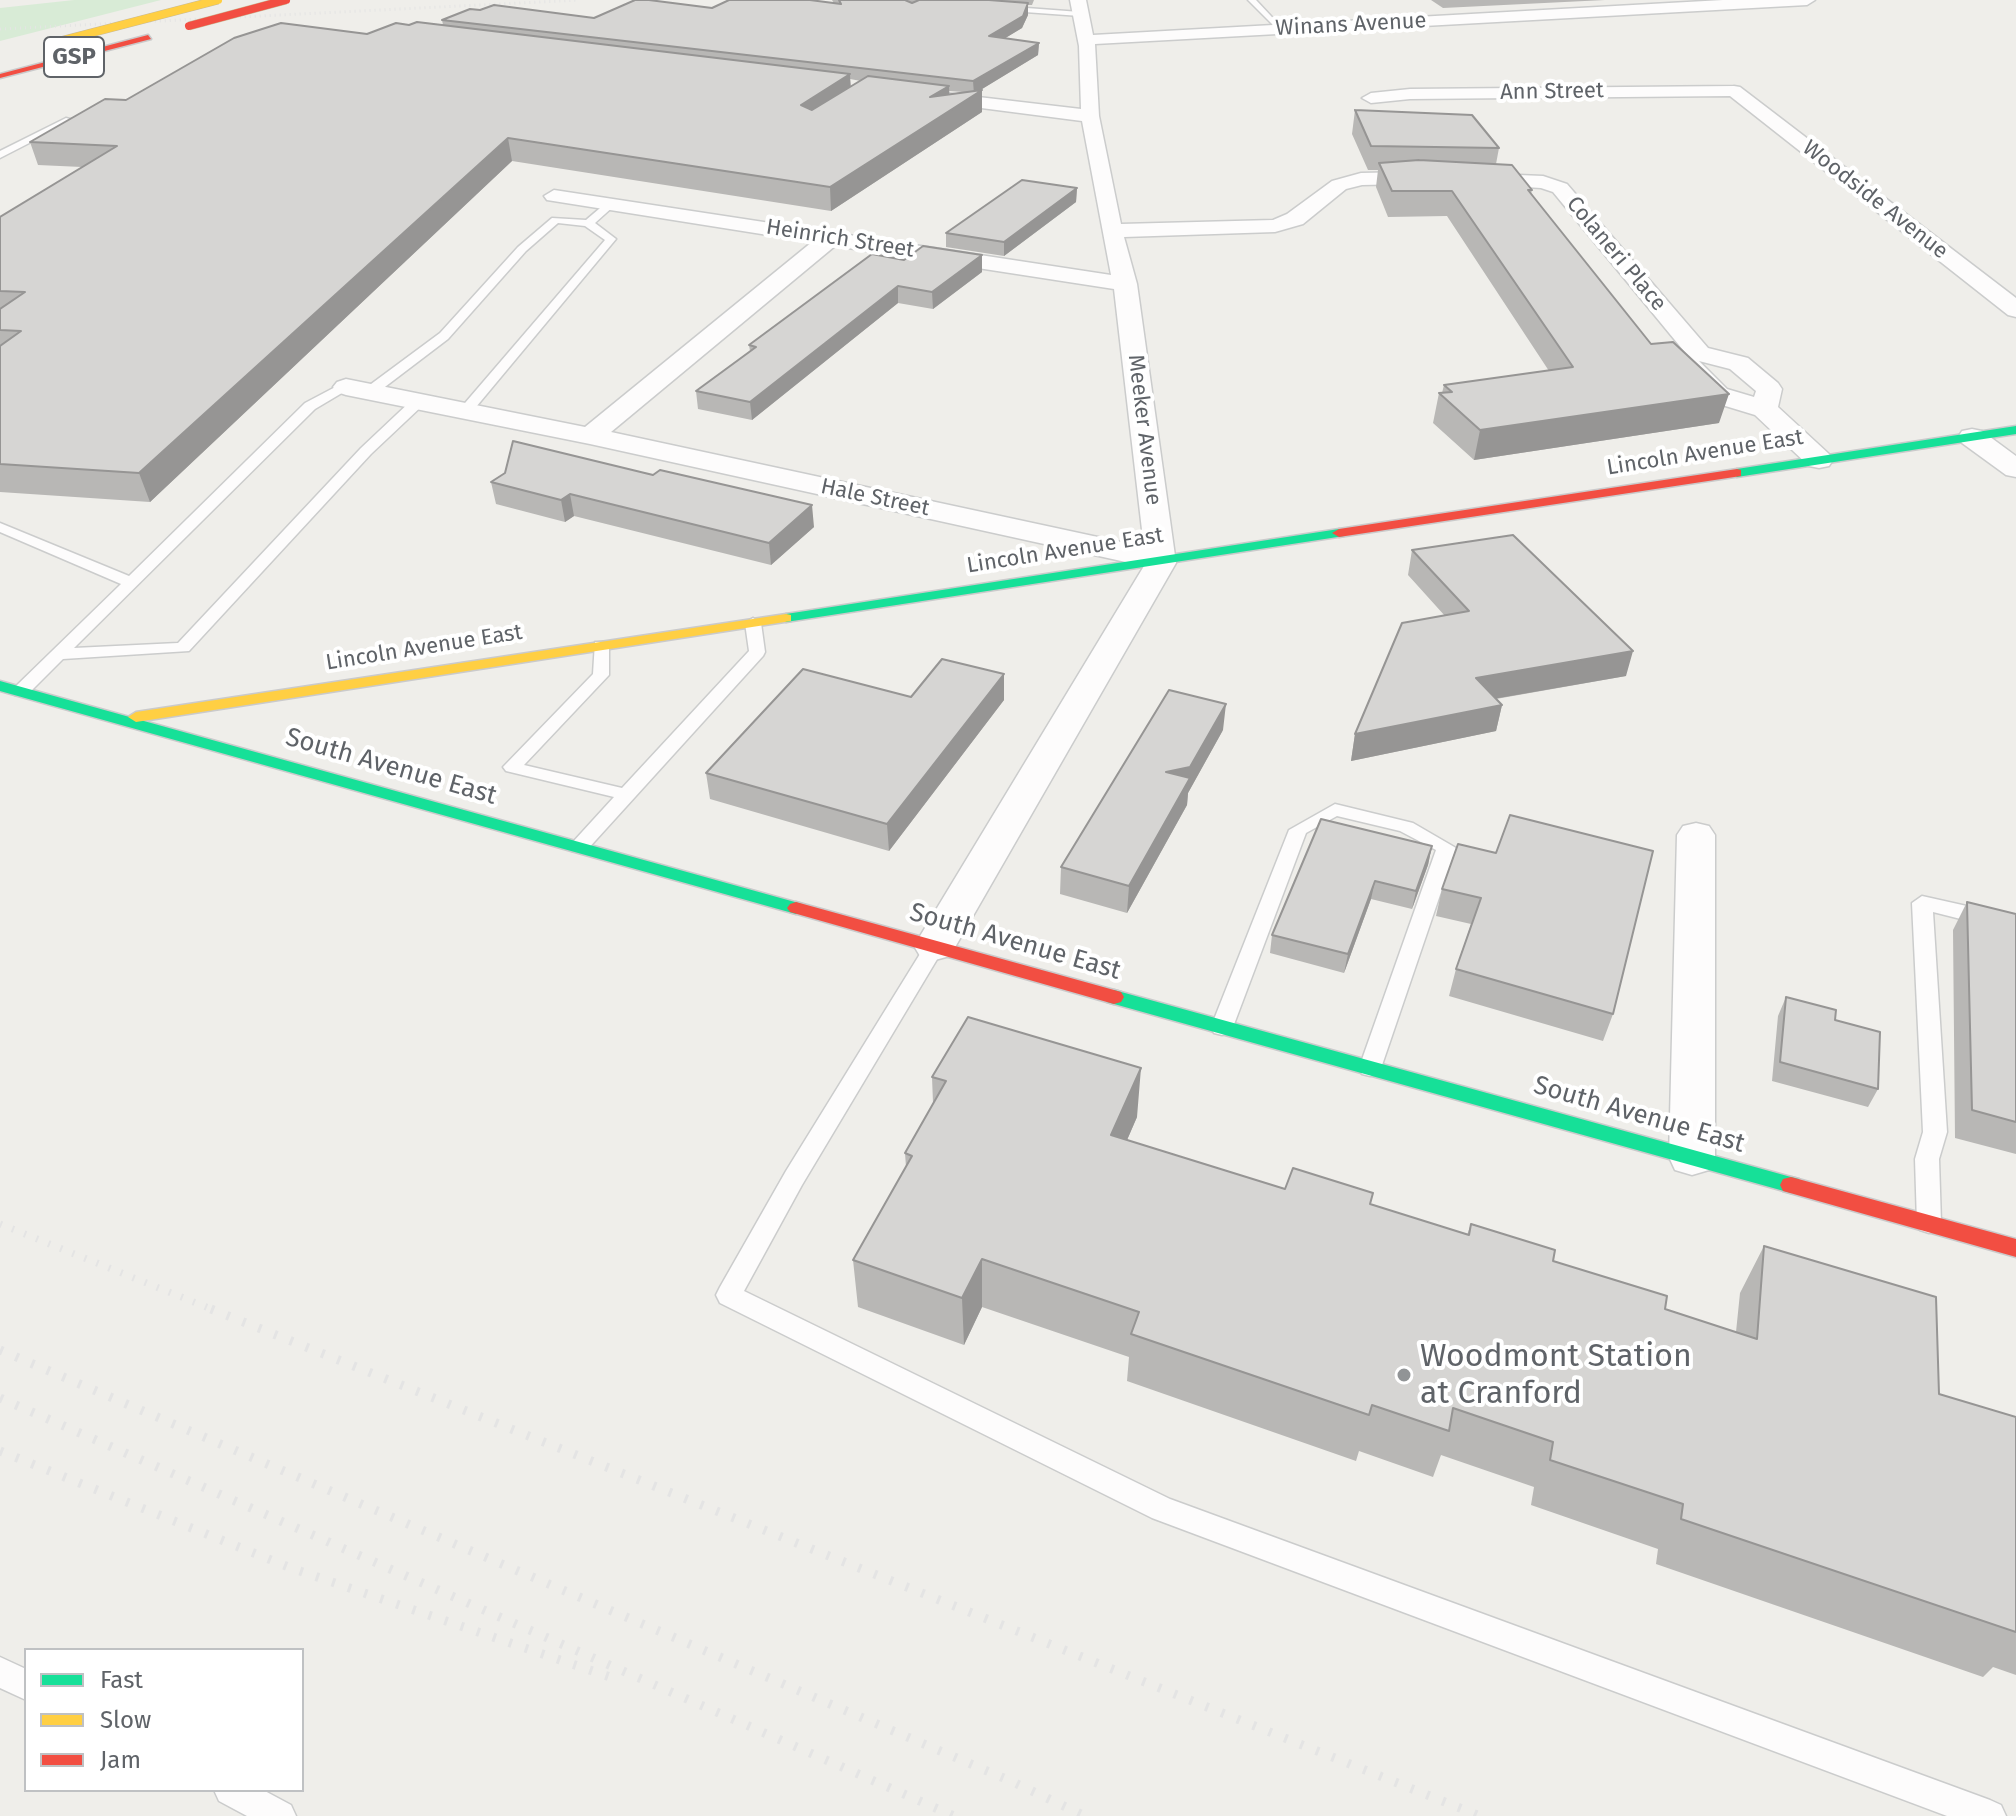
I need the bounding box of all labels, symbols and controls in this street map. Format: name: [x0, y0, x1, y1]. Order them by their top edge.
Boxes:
street label: Winans Avenue: [1275, 8, 1427, 42]
road number: GSP: [44, 37, 104, 77]
street label: Ann Street: [1500, 78, 1604, 106]
street label: Woodside Avenue: [1797, 135, 1953, 265]
street label: Colaneri Place: [1560, 191, 1672, 317]
street label: Heinrich Street: [764, 214, 916, 264]
street label: Meeker Avenue: [1122, 353, 1166, 507]
street label: Lincoln Avenue East: [1605, 424, 1805, 482]
street label: Hale Street: [818, 474, 932, 522]
street label: Lincoln Avenue East: [965, 522, 1165, 580]
street label: Lincoln Avenue East: [324, 619, 524, 677]
street label: South Avenue East: [282, 722, 500, 812]
street label: South Avenue East: [906, 897, 1124, 987]
street label: South Avenue East: [1530, 1070, 1748, 1160]
place label: Woodmont Station at Cranford: [1420, 1338, 1692, 1413]
marker: Woodmont Station at Cranford: [1395, 1366, 1413, 1384]
legend: [24, 1648, 304, 1792]
text: Fast: [100, 1666, 143, 1694]
text: Slow: [100, 1706, 151, 1734]
text: Jam: [100, 1746, 141, 1774]

